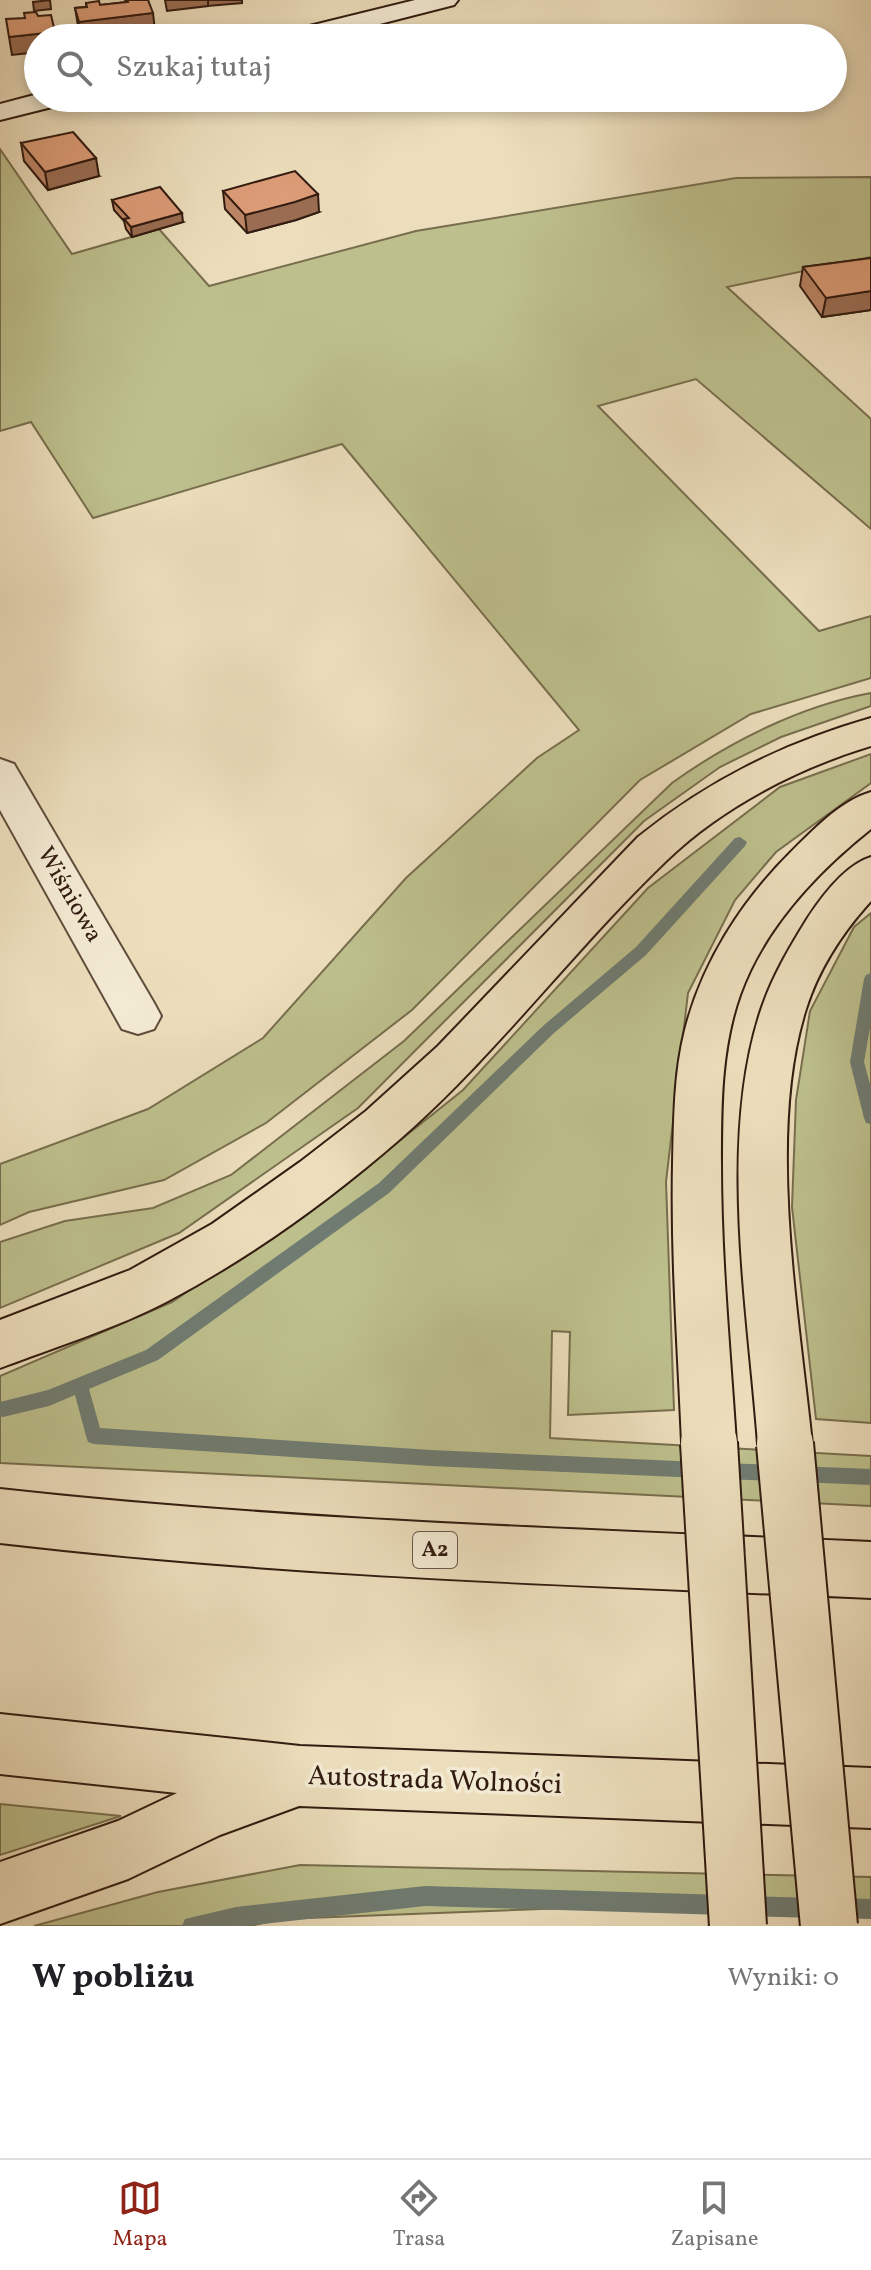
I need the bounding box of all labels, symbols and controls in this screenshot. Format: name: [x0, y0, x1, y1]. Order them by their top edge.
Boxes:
search box: [24, 24, 847, 112]
icon: search: [52, 46, 96, 90]
text: Szukaj tutaj: [116, 47, 272, 89]
street label: Wiśniowa: [28, 841, 110, 949]
road number: A2: [413, 1532, 457, 1568]
street label: Autostrada Wolności: [307, 1757, 563, 1805]
text: W pobliżu: [32, 1955, 195, 2002]
text: Wyniki: 0: [728, 1960, 839, 1996]
tab: Mapa: [113, 2176, 168, 2255]
tab: Trasa: [393, 2176, 445, 2255]
tab: Zapisane: [670, 2176, 758, 2255]

